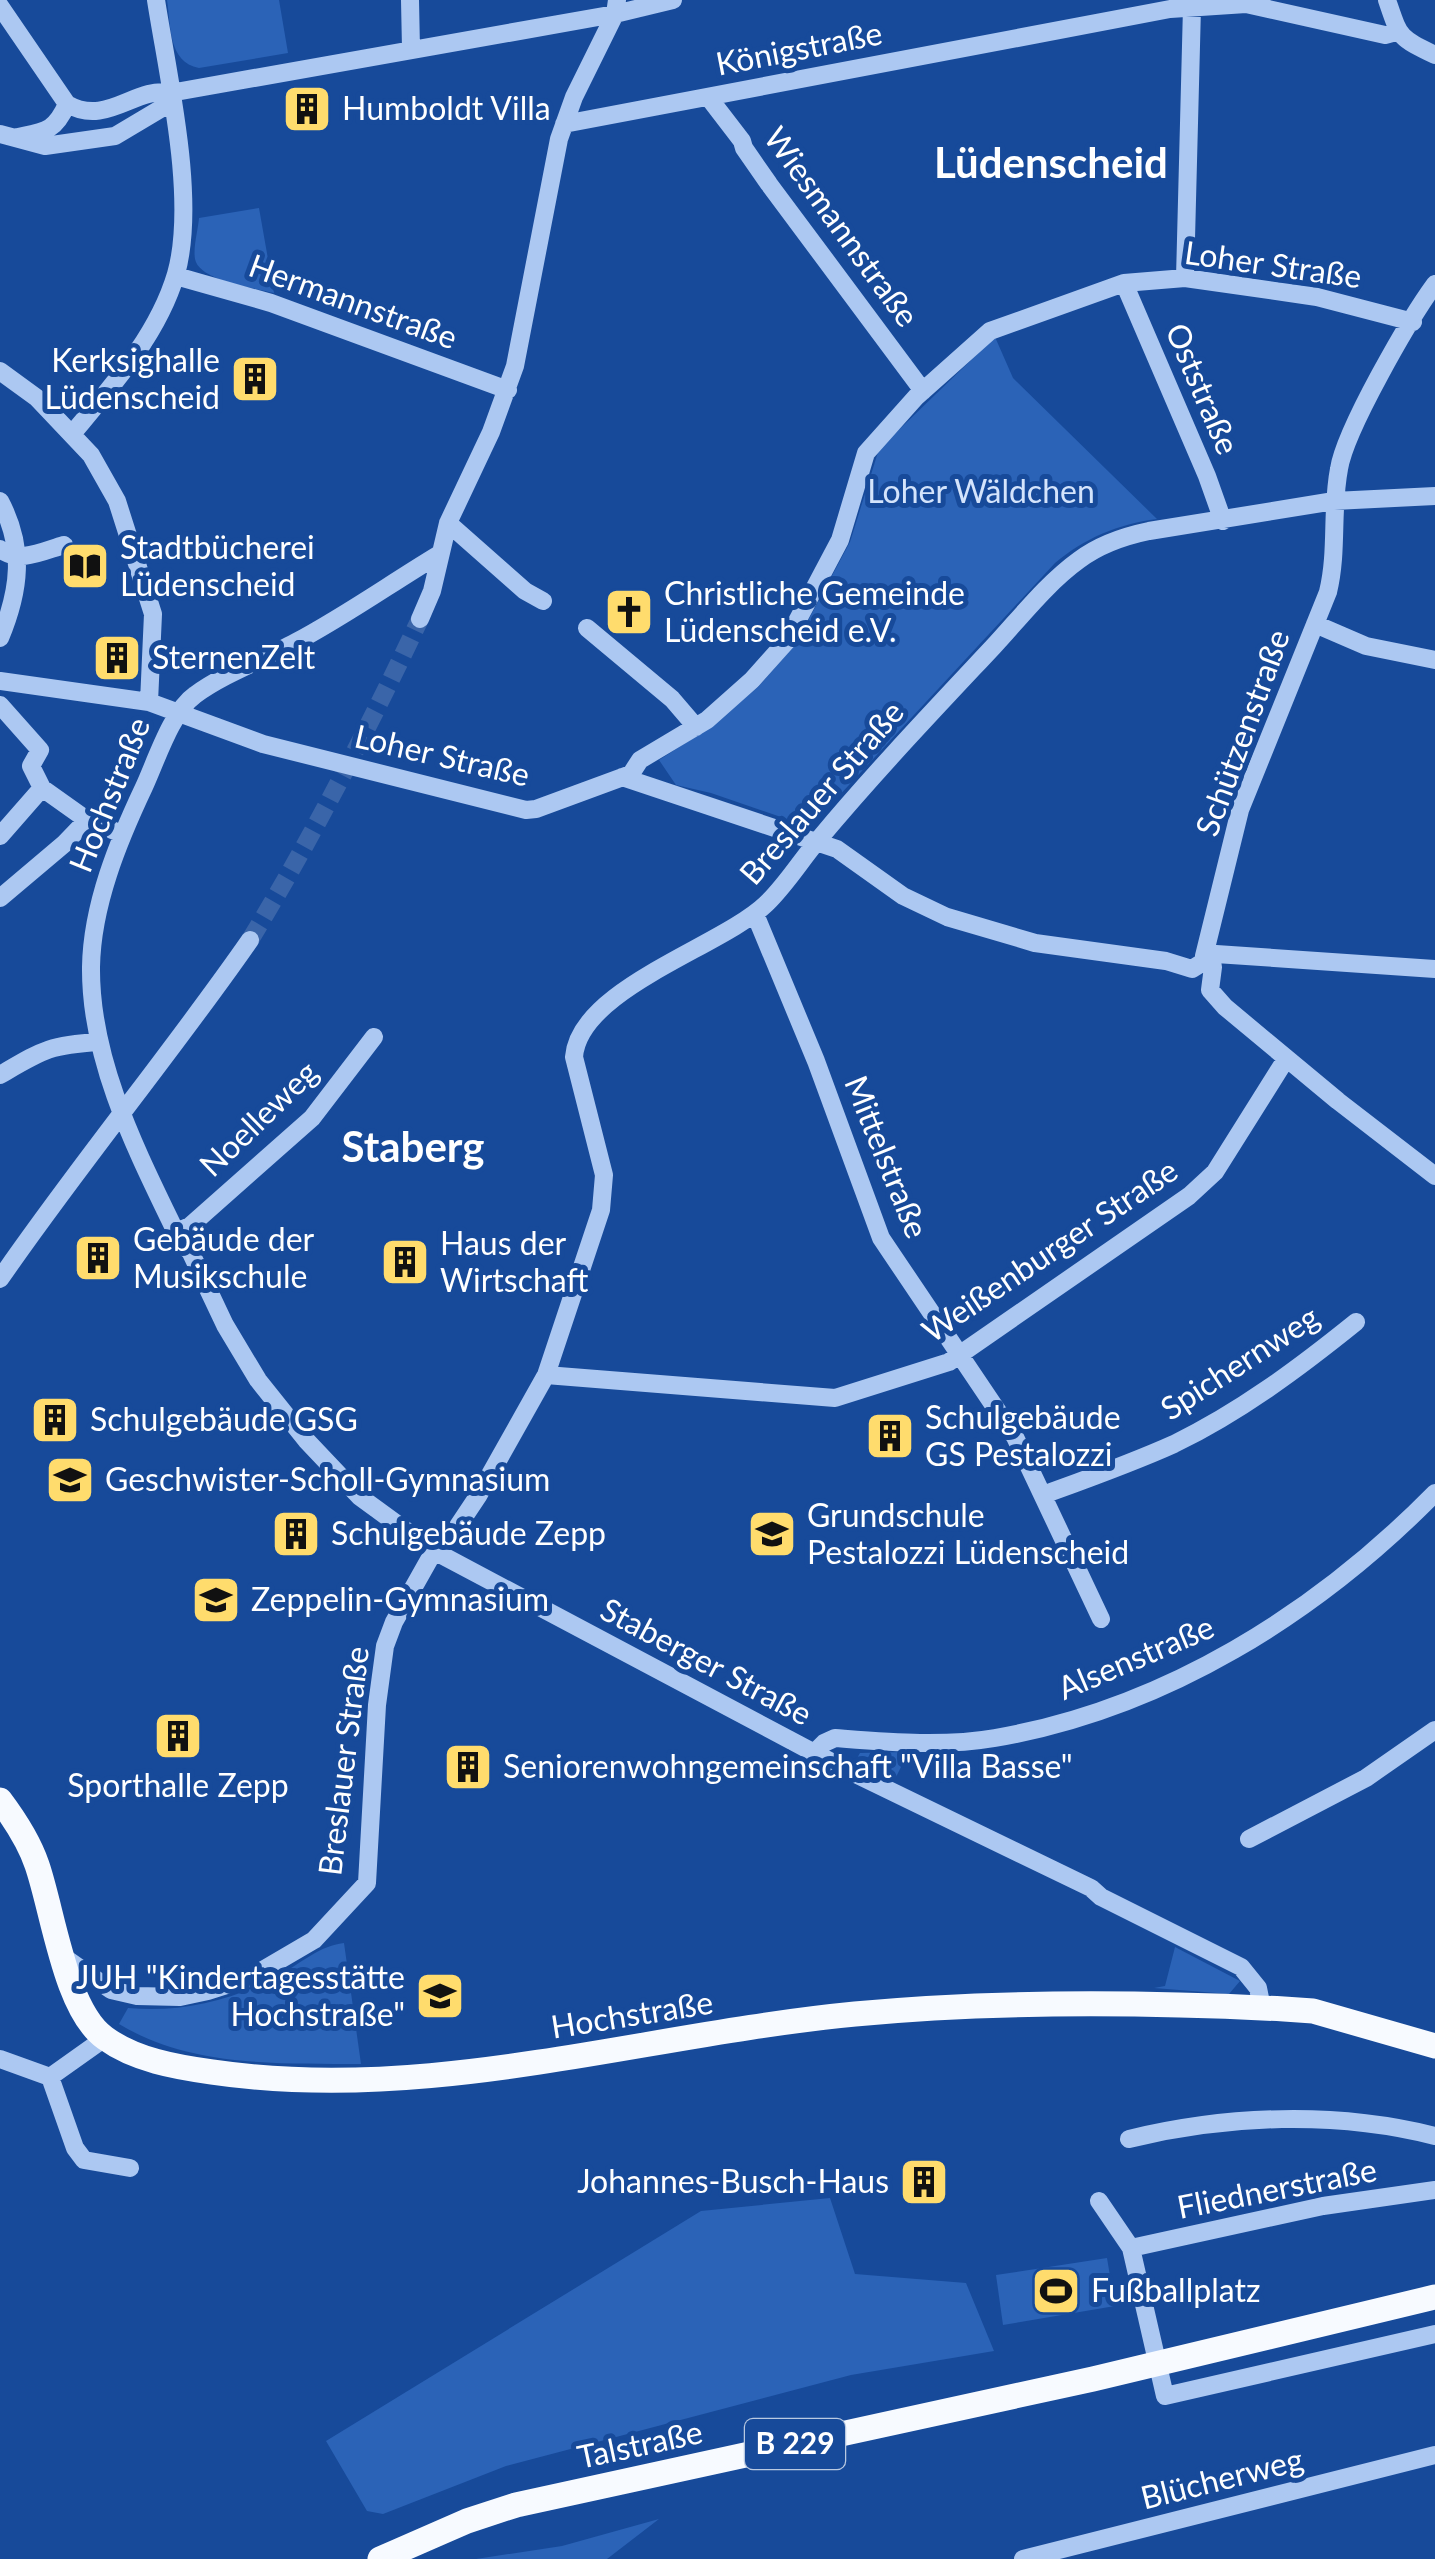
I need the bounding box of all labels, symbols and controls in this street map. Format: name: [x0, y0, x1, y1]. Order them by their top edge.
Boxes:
street label: Königstraße: [712, 12, 885, 83]
building icon: Humboldt Villa: [281, 83, 333, 135]
place label: Humboldt Villa: [342, 88, 551, 127]
street label: Wiesmannstraße: [757, 119, 928, 334]
district label: Lüdenscheid: [934, 137, 1168, 187]
street label: Loher Straße: [1182, 232, 1364, 295]
street label: Hermannstraße: [244, 245, 463, 356]
street label: Oststraße: [1158, 317, 1248, 460]
place label: Kerksighalle Lüdenscheid: [44, 340, 220, 416]
building icon: Kerksighalle Lüdenscheid: [229, 353, 281, 405]
park label: Loher Wäldchen: [867, 471, 1095, 510]
place label: Stadtbücherei Lüdenscheid: [120, 527, 315, 603]
library icon: Stadtbücherei Lüdenscheid: [59, 540, 111, 592]
place label: Christliche Gemeinde Lüdenscheid e.V.: [664, 573, 965, 649]
church icon: Christliche Gemeinde Lüdenscheid e.V.: [603, 586, 655, 638]
street label: Schützenstraße: [1186, 624, 1297, 841]
building icon: SternenZelt: [91, 632, 143, 684]
place label: SternenZelt: [152, 637, 316, 676]
street label: Breslauer Straße: [731, 692, 911, 892]
street label: Hochstraße: [60, 711, 157, 877]
street label: Loher Straße: [351, 715, 534, 794]
street label: Noelleweg: [191, 1052, 325, 1184]
street label: Mittelstraße: [837, 1070, 938, 1243]
district label: Staberg: [342, 1121, 484, 1171]
street label: Weißenburger Straße: [914, 1150, 1184, 1350]
place label: Gebäude der Musikschule: [133, 1219, 315, 1295]
place label: Haus der Wirtschaft: [440, 1223, 588, 1299]
building icon: Gebäude der Musikschule: [72, 1232, 124, 1284]
building icon: Haus der Wirtschaft: [379, 1236, 431, 1288]
street label: Spichernweg: [1153, 1296, 1326, 1427]
building icon: Schulgebäude GSG: [29, 1394, 81, 1446]
place label: Schulgebäude GS Pestalozzi: [925, 1397, 1121, 1473]
place label: Schulgebäude GSG: [90, 1399, 358, 1438]
building icon: Schulgebäude GS Pestalozzi: [864, 1410, 916, 1462]
school or university icon: Geschwister-Scholl-Gymnasium: [44, 1454, 96, 1506]
place label: Geschwister-Scholl-Gymnasium: [105, 1459, 550, 1498]
place label: Grundschule Pestalozzi Lüdenscheid: [807, 1495, 1129, 1571]
building icon: Schulgebäude Zepp: [270, 1508, 322, 1560]
school or university icon: Grundschule Pestalozzi Lüdenscheid: [746, 1508, 798, 1560]
place label: Schulgebäude Zepp: [331, 1513, 606, 1552]
school or university icon: Zeppelin-Gymnasium: [190, 1574, 242, 1626]
place label: Zeppelin-Gymnasium: [251, 1579, 549, 1618]
street label: Staberger Straße: [594, 1589, 819, 1733]
street label: Alsenstraße: [1051, 1606, 1219, 1707]
street label: Breslauer Straße: [309, 1644, 376, 1877]
building icon: Sporthalle Zepp: [152, 1710, 204, 1762]
building icon: Seniorenwohngemeinschaft "Villa Basse": [442, 1741, 494, 1793]
place label: Seniorenwohngemeinschaft "Villa Basse": [503, 1746, 1073, 1785]
place label: Sporthalle Zepp: [67, 1765, 289, 1804]
place label: JUH "Kindertagesstätte Hochstraße": [76, 1957, 405, 2033]
school or university icon: JUH "Kindertagesstätte Hochstraße": [414, 1970, 466, 2022]
street label: Hochstraße: [548, 1981, 715, 2046]
street label: Fliednerstraße: [1174, 2149, 1380, 2226]
building icon: Johannes-Busch-Haus: [898, 2156, 950, 2208]
place label: Johannes-Busch-Haus: [577, 2161, 889, 2200]
sports icon: Fußballplatz: [1030, 2265, 1082, 2317]
place label: Fußballplatz: [1091, 2270, 1260, 2309]
street label: Talstraße: [574, 2411, 706, 2476]
road number: B 229: [745, 2419, 845, 2469]
street label: Blücherweg: [1136, 2439, 1307, 2517]

